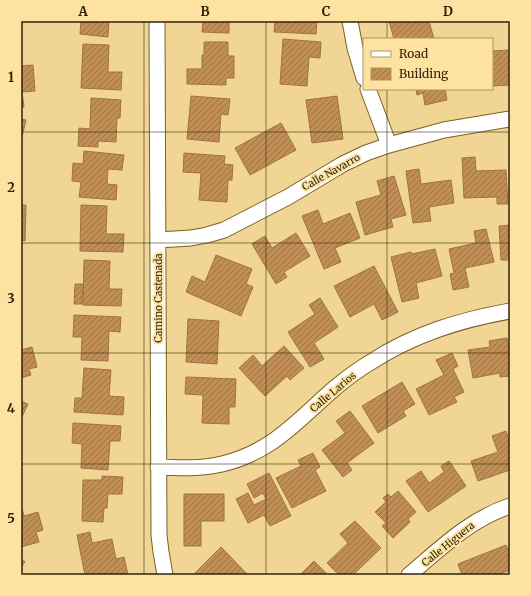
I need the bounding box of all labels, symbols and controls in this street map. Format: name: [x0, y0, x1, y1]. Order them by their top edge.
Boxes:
text: A: [77, 3, 88, 20]
text: B: [200, 3, 210, 20]
text: C: [322, 3, 331, 20]
text: D: [443, 3, 453, 20]
legend: [363, 38, 493, 90]
text: Road: [399, 46, 428, 61]
text: Building: [399, 66, 449, 81]
text: 1: [8, 69, 14, 86]
street label: Calle Navarro: [300, 151, 362, 193]
text: 2: [7, 179, 15, 196]
street label: Camino Castenada: [152, 253, 165, 343]
text: 3: [7, 290, 15, 307]
street label: Calle Larios: [307, 369, 359, 415]
text: 4: [7, 400, 16, 417]
text: 5: [7, 510, 15, 527]
street label: Calle Higuera: [419, 518, 478, 569]

